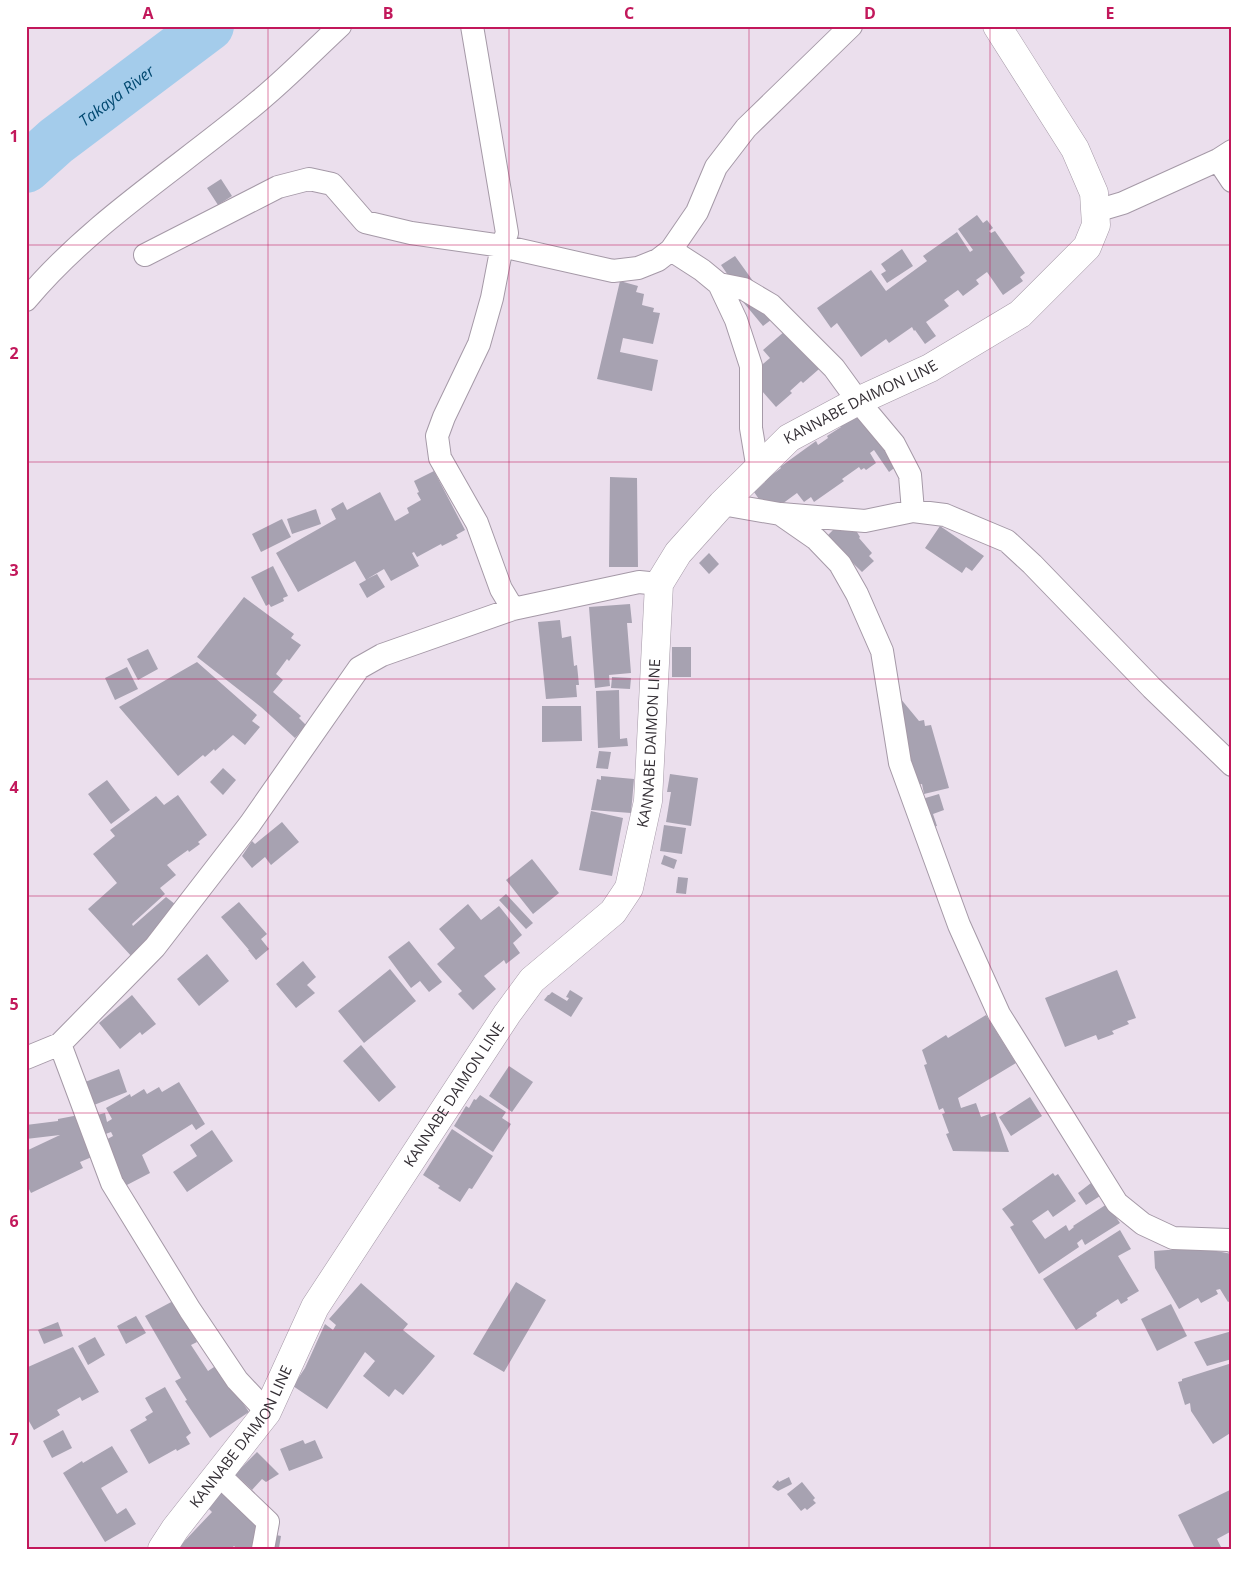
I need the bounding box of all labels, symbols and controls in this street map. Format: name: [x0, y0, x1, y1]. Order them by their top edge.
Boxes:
text: A: [142, 2, 154, 24]
text: B: [383, 2, 393, 24]
text: C: [624, 2, 634, 24]
text: D: [864, 2, 876, 24]
text: E: [1106, 2, 1115, 24]
water label: Takaya River: [74, 60, 159, 131]
text: 1: [9, 125, 19, 147]
text: 2: [9, 342, 19, 364]
street label: KANNABE DAIMON LINE: [780, 355, 941, 448]
text: 3: [9, 559, 19, 581]
street label: KANNABE DAIMON LINE: [631, 658, 664, 829]
text: 4: [9, 776, 19, 798]
text: 5: [9, 993, 19, 1015]
street label: KANNABE DAIMON LINE: [399, 1018, 508, 1170]
text: 6: [9, 1210, 19, 1232]
street label: KANNABE DAIMON LINE: [185, 1362, 296, 1511]
text: 7: [9, 1428, 19, 1450]

